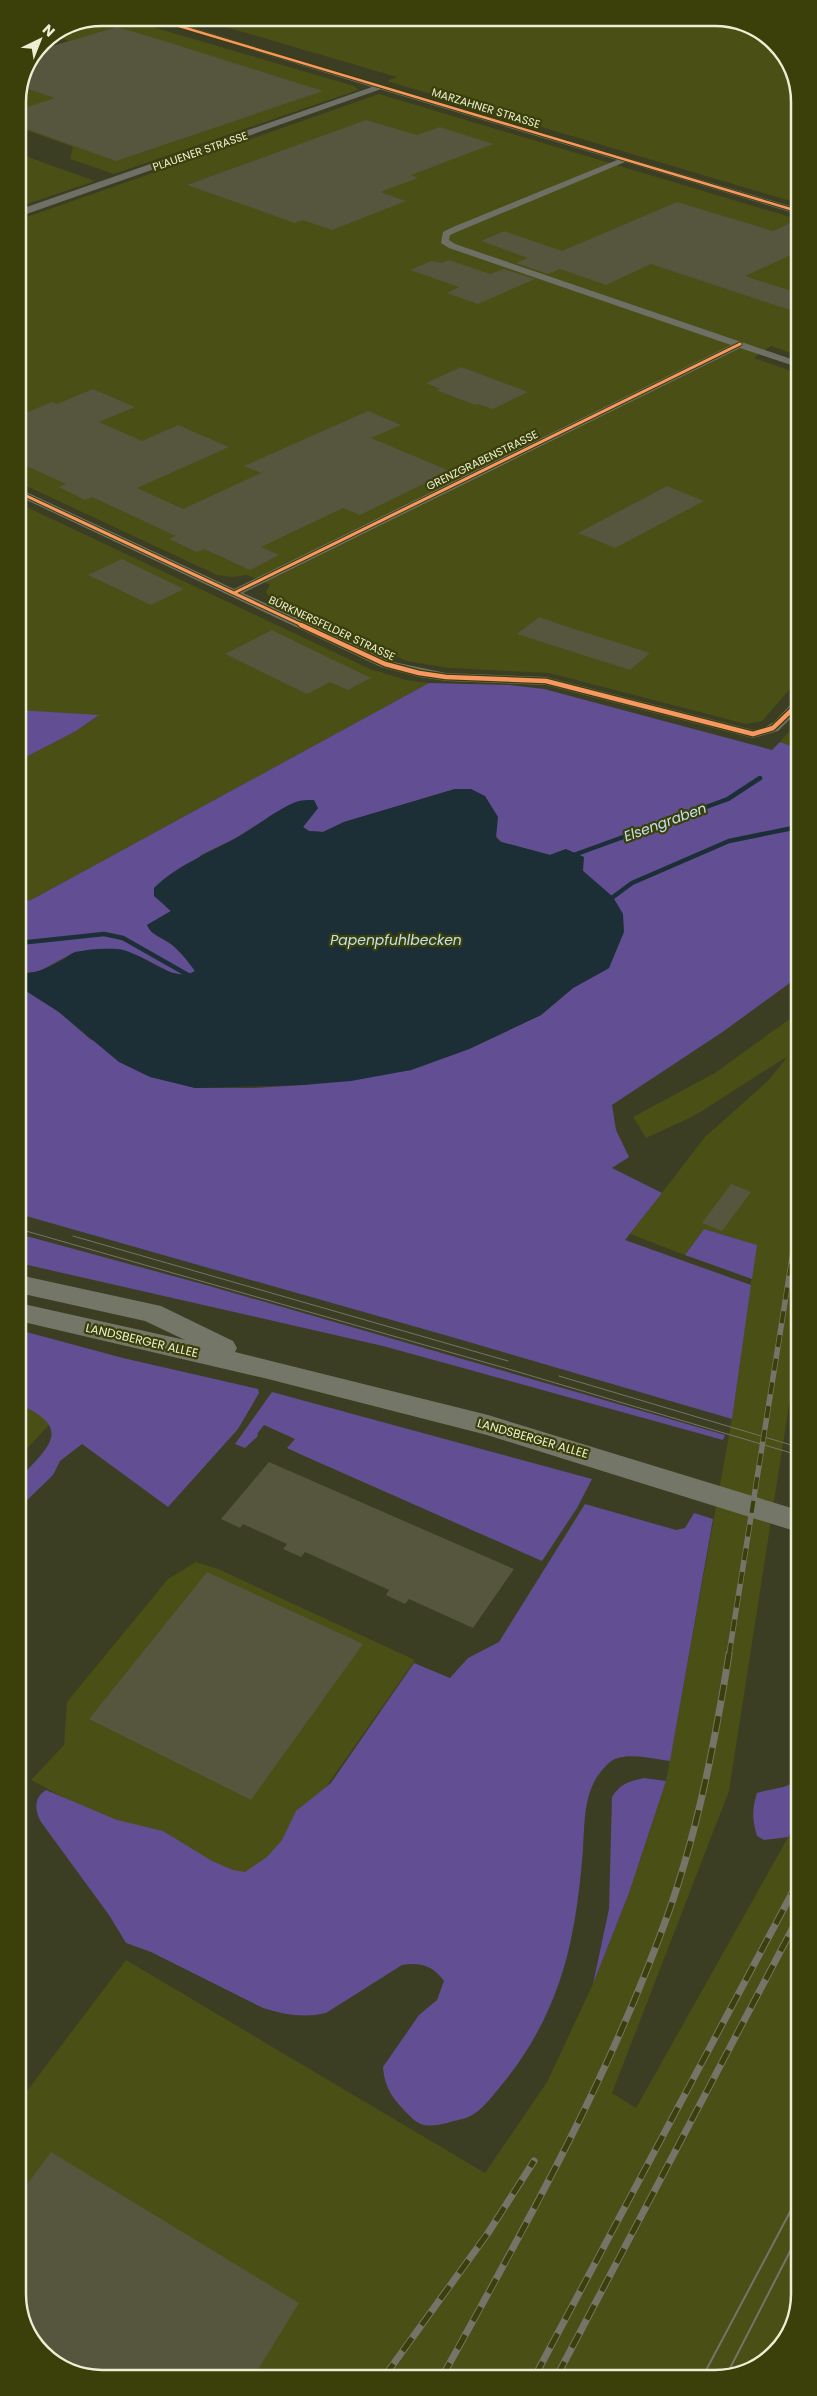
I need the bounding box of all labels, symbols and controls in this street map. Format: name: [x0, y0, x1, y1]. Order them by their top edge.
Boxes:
north arrow: [15, 15, 65, 65]
text: N: [38, 20, 60, 41]
street label: MARZAHNER STRASSE: [430, 84, 542, 132]
street label: PLAUENER STRASSE: [150, 127, 250, 175]
street label: GRENZGRABENSTRASSE: [423, 426, 541, 494]
street label: BÜRKNERSFELDER STRASSE: [266, 592, 398, 664]
water label: Elsengraben: [621, 798, 709, 846]
water label: Papenpfuhlbecken: [330, 930, 462, 950]
street label: LANDSBERGER ALLEE: [84, 1319, 200, 1361]
street label: LANDSBERGER ALLEE: [475, 1414, 591, 1462]

